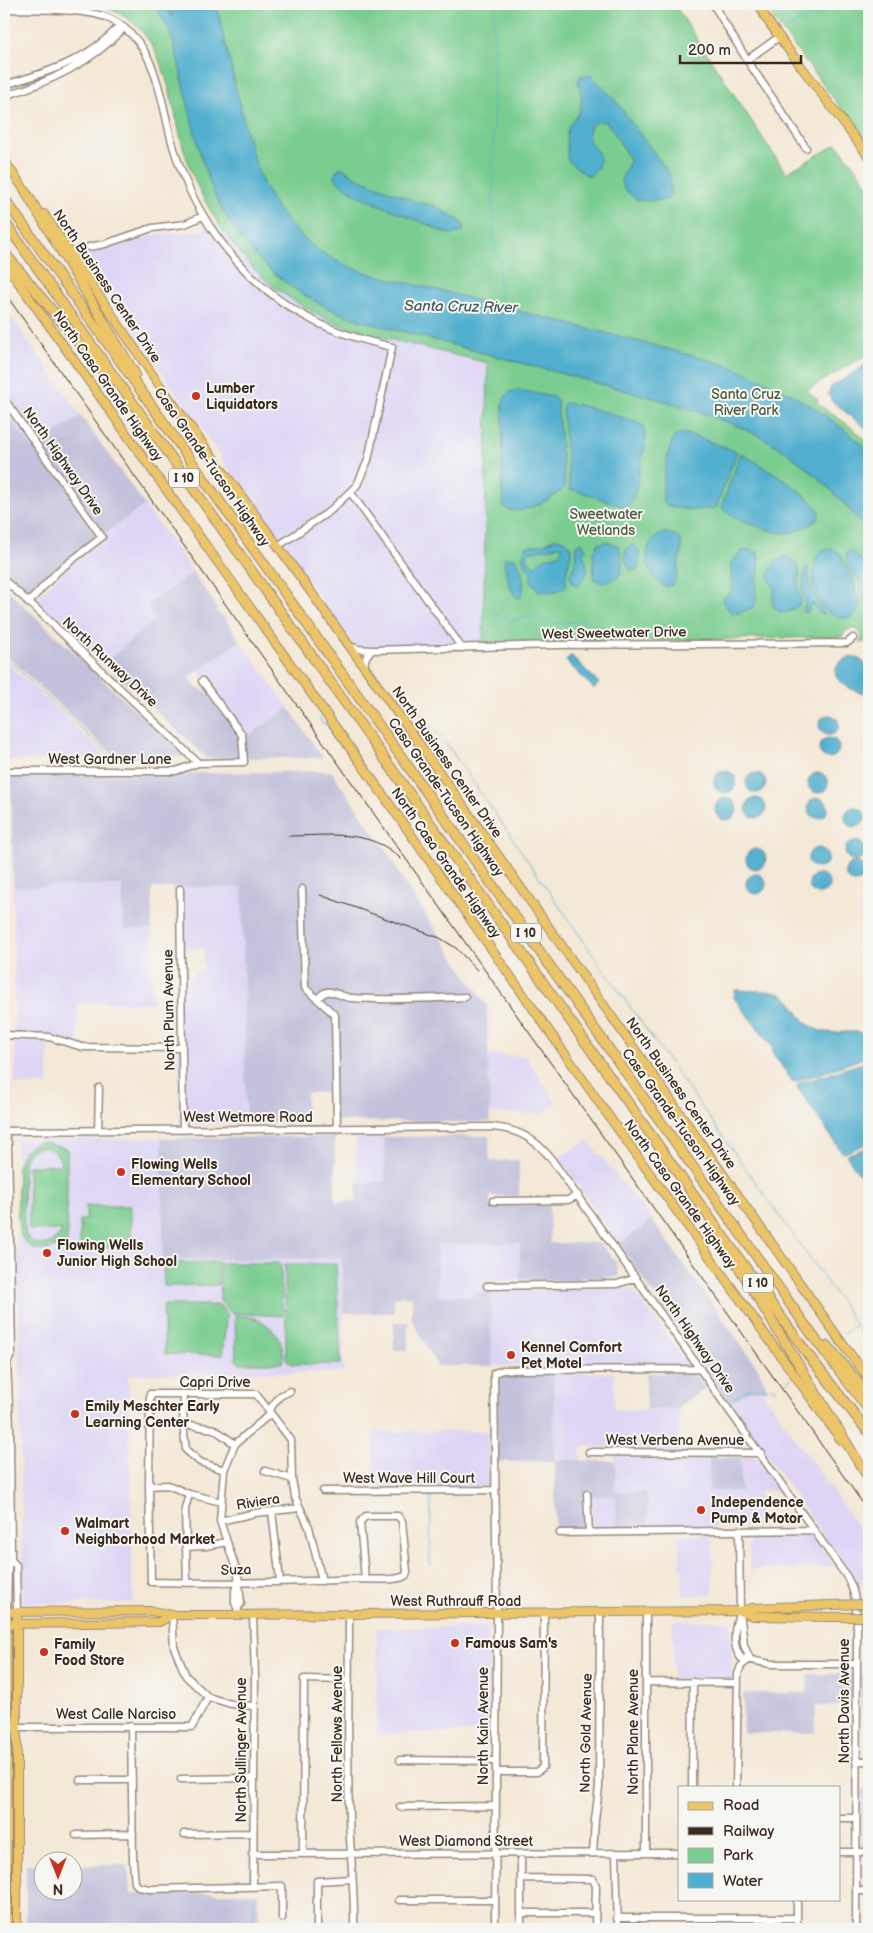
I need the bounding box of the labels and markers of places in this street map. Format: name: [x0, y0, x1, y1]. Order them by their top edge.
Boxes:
place label: Lumber Liquidators: [206, 380, 278, 413]
marker: Lumber Liquidators: [190, 390, 202, 402]
place label: Flowing Wells Elementary School: [131, 1156, 251, 1189]
marker: Flowing Wells Elementary School: [115, 1166, 127, 1178]
place label: Flowing Wells Junior High School: [57, 1237, 177, 1270]
marker: Flowing Wells Junior High School: [41, 1247, 53, 1259]
place label: Kennel Comfort Pet Motel: [521, 1339, 622, 1372]
marker: Kennel Comfort Pet Motel: [505, 1349, 517, 1361]
place label: Emily Meschter Early Learning Center: [85, 1398, 220, 1431]
marker: Emily Meschter Early Learning Center: [69, 1408, 81, 1420]
place label: Independence Pump & Motor: [711, 1494, 803, 1527]
marker: Independence Pump & Motor: [695, 1504, 707, 1516]
place label: Walmart Neighborhood Market: [75, 1515, 215, 1548]
marker: Walmart Neighborhood Market: [59, 1525, 71, 1537]
place label: Famous Sam's: [465, 1635, 558, 1652]
place label: Family Food Store: [54, 1636, 124, 1669]
marker: Famous Sam's: [449, 1637, 461, 1649]
marker: Family Food Store: [38, 1646, 50, 1658]

